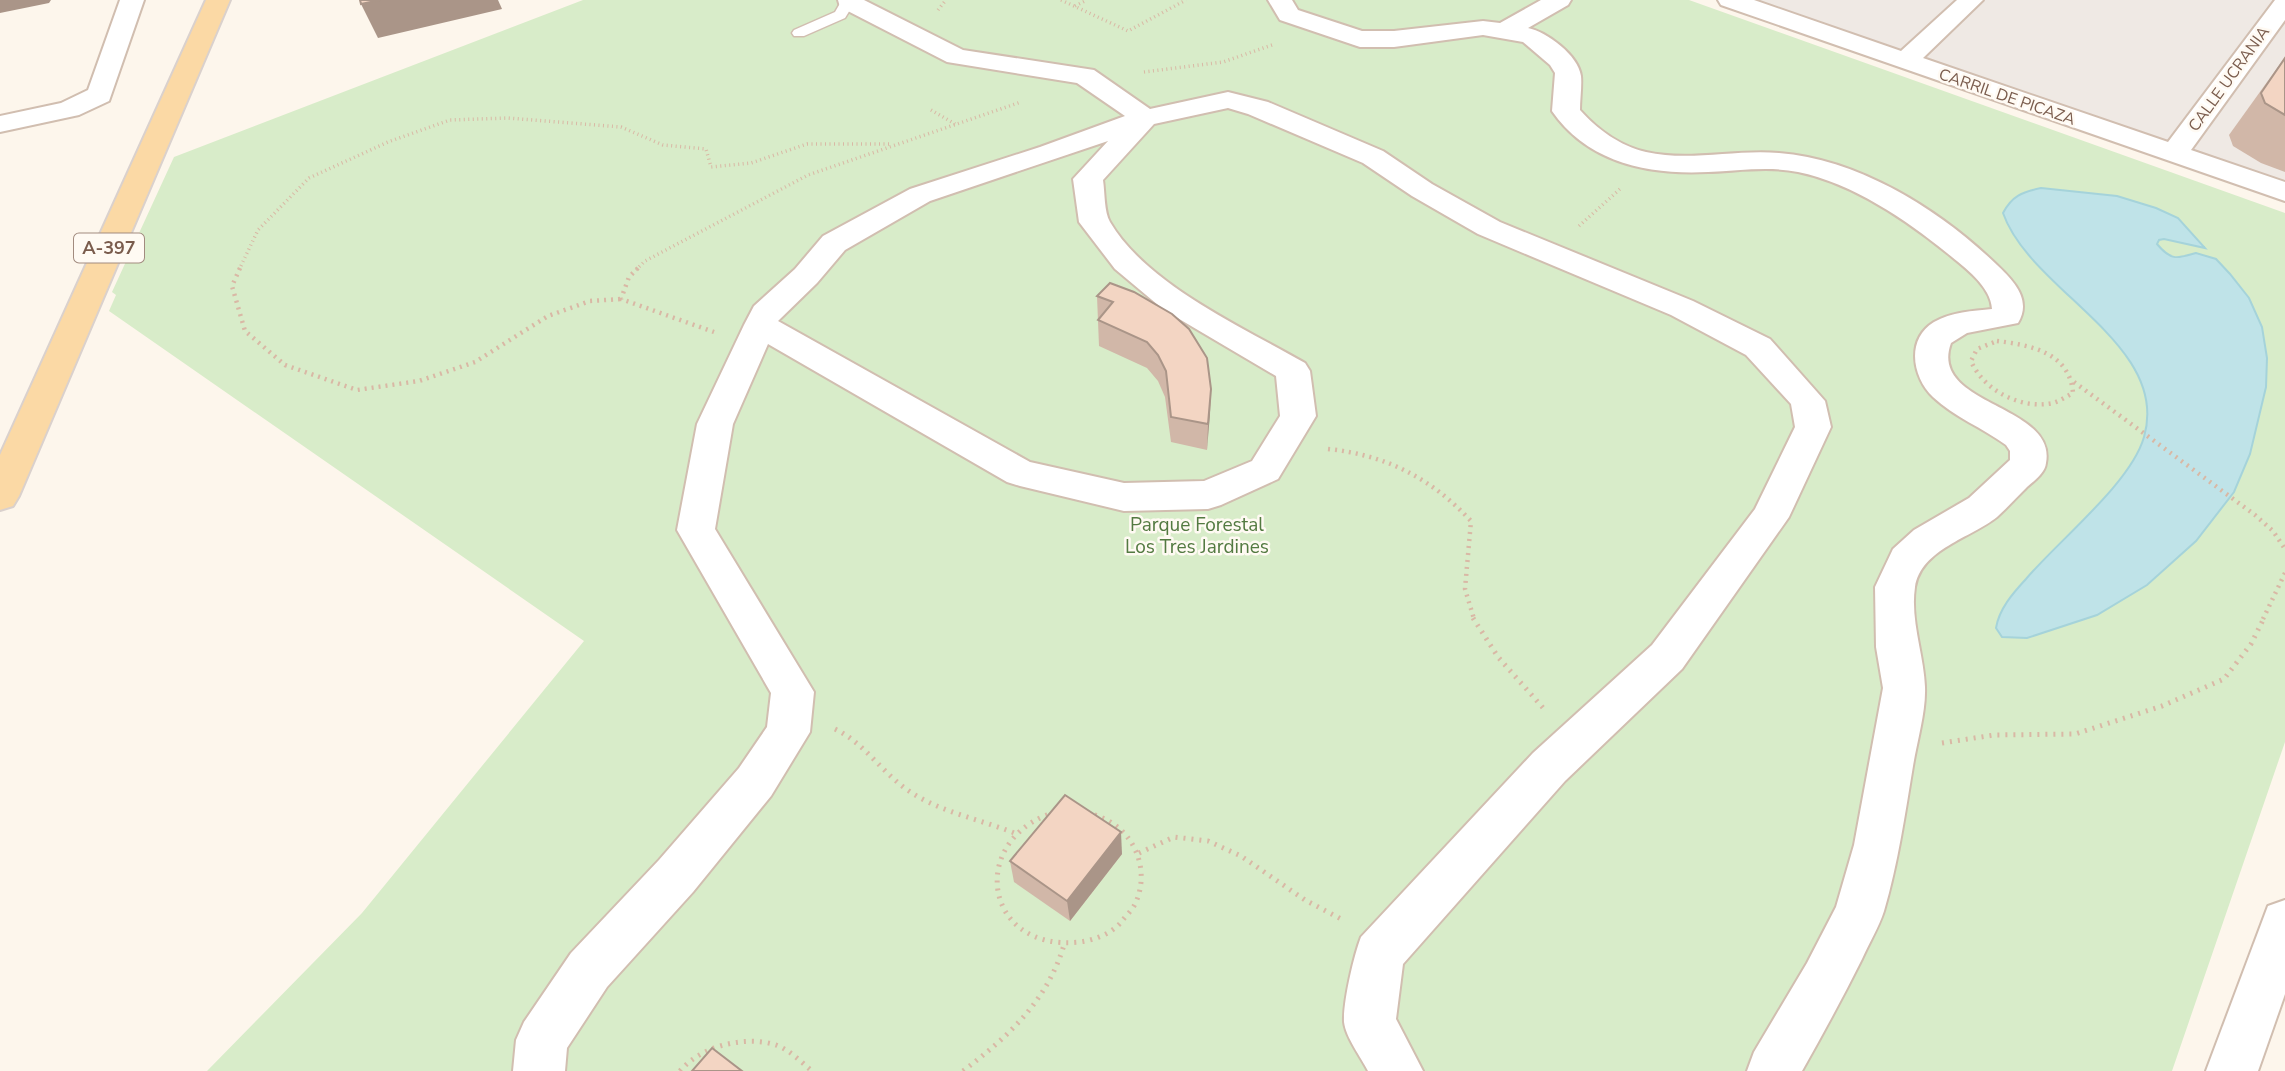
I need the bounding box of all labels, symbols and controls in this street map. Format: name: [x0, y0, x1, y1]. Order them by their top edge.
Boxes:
street label: CALLE UCRANIA: [2183, 22, 2275, 136]
street label: CARRIL DE PICAZA: [1936, 63, 2078, 131]
road number: A-397: [74, 234, 144, 262]
park label: Parque Forestal Los Tres Jardines: [1125, 512, 1269, 560]

